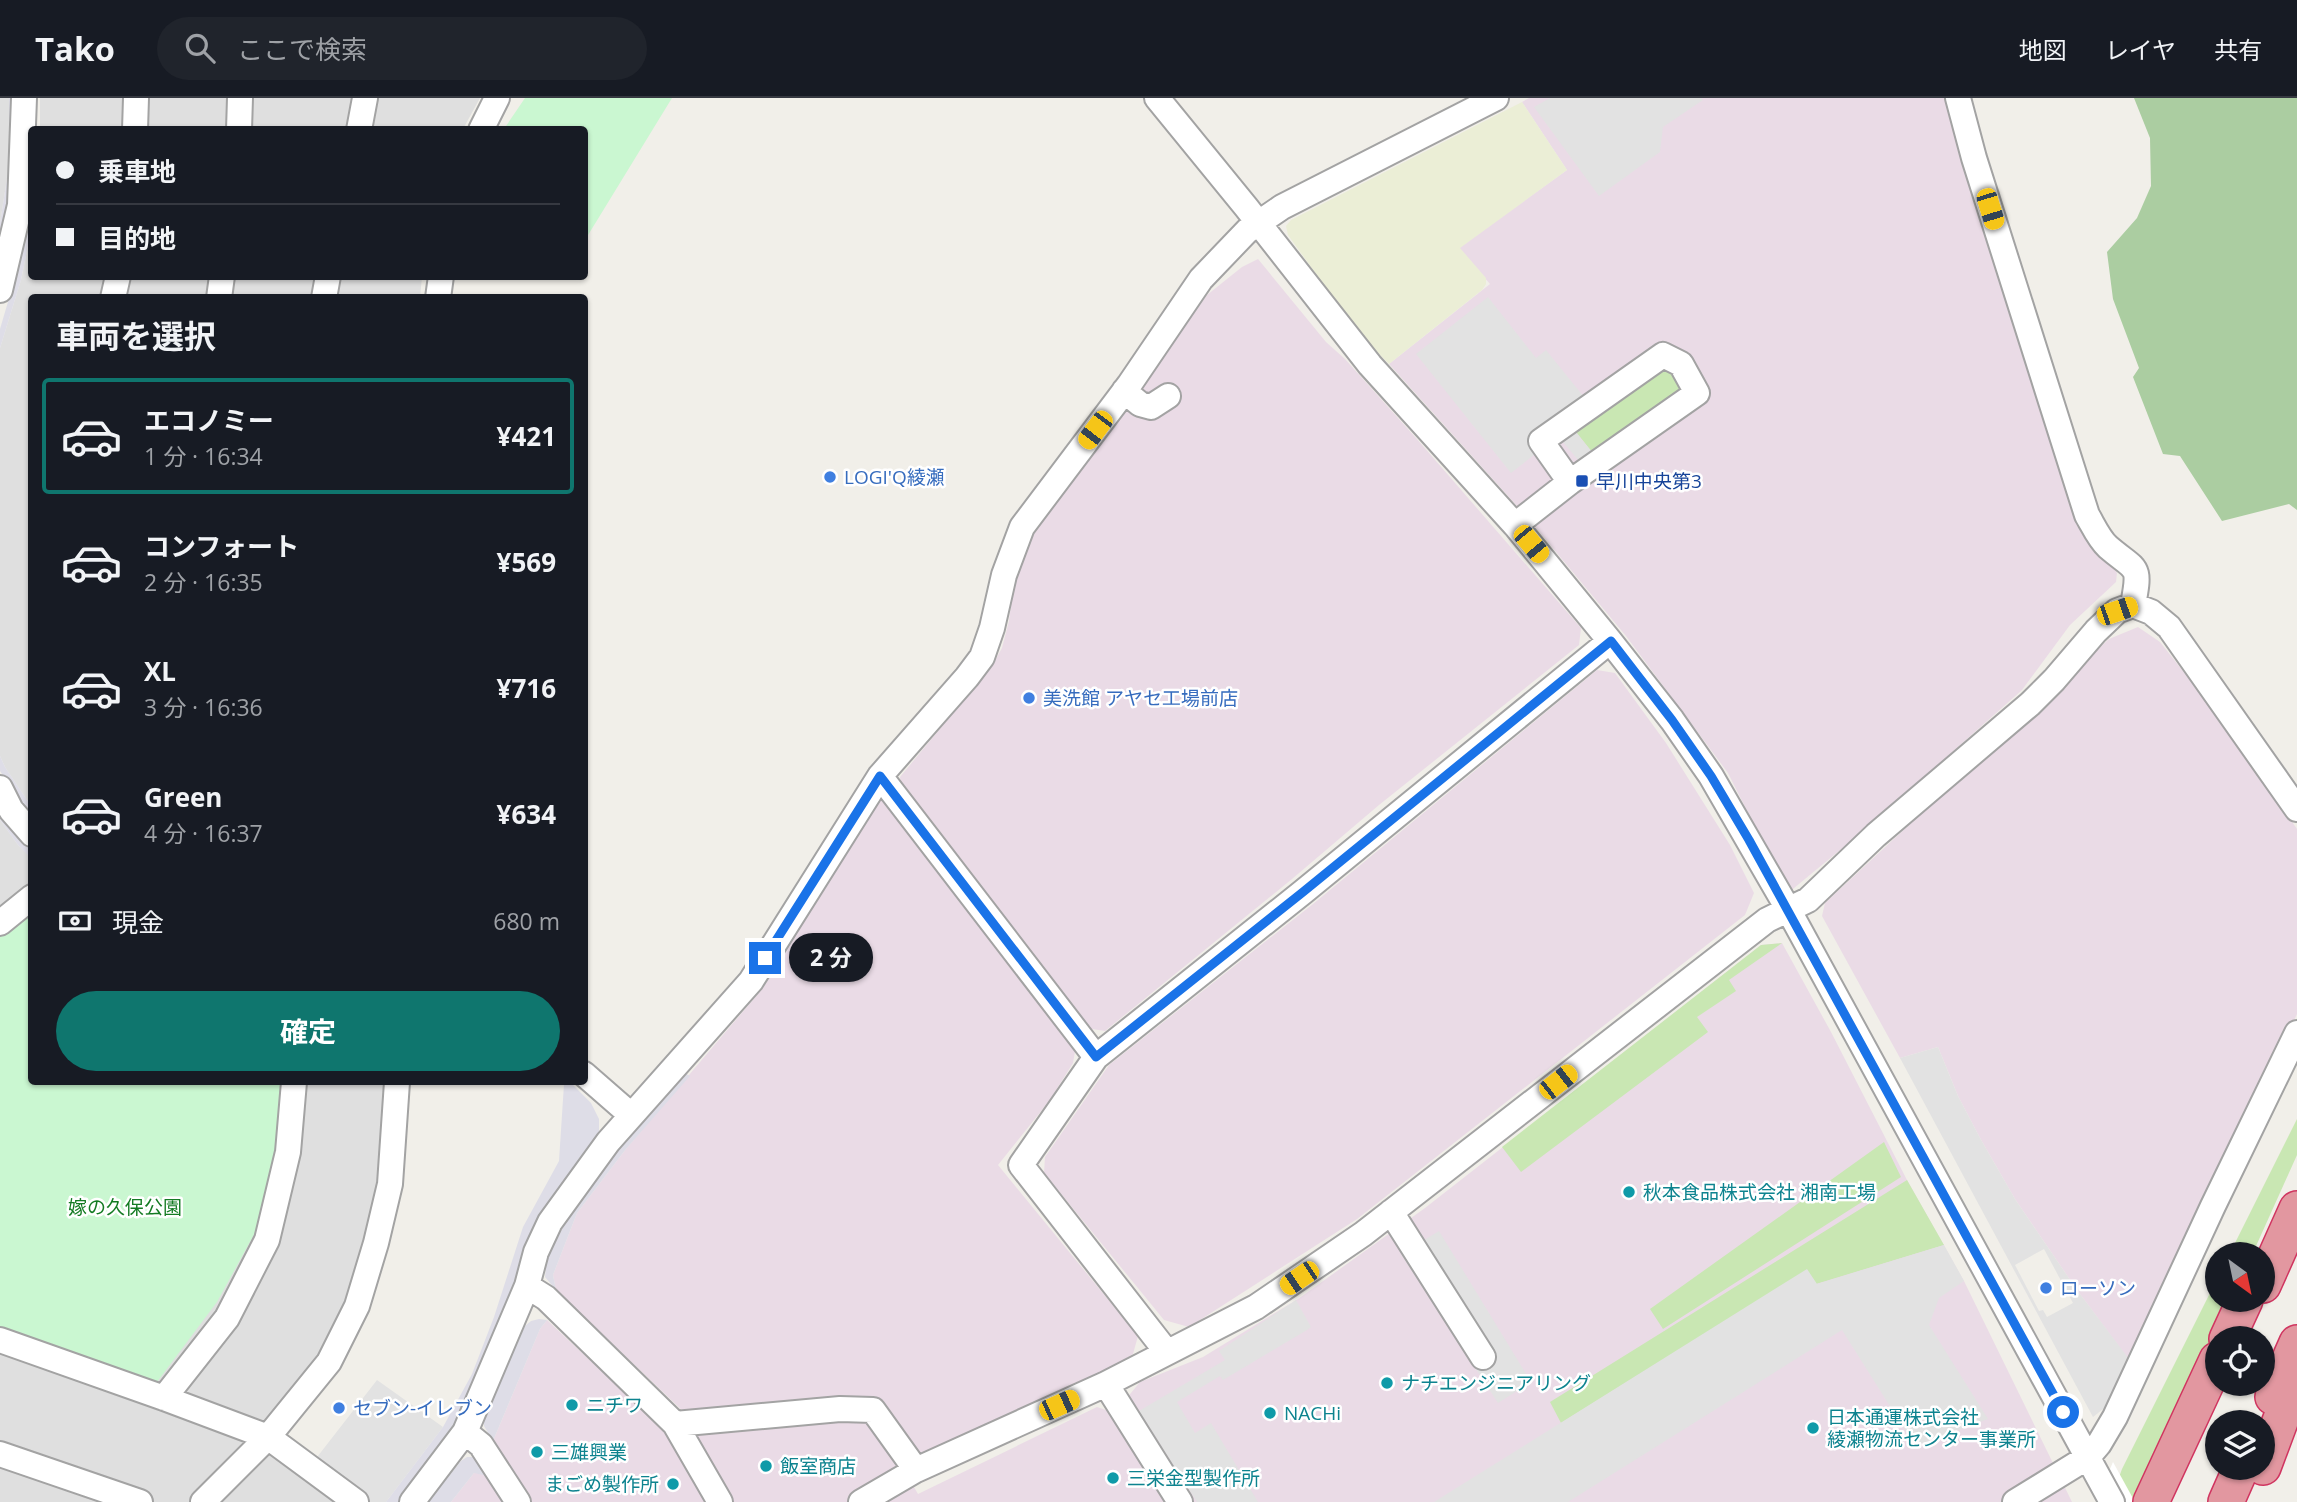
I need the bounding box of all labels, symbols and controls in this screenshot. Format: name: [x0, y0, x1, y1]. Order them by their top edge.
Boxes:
search box: [157, 17, 647, 80]
text: Tako: [35, 26, 115, 71]
icon: search: [181, 29, 219, 67]
text: ここで検索: [237, 31, 367, 67]
text: 地図: [2019, 33, 2067, 66]
text: レイヤ: [2105, 33, 2176, 66]
text: 共有: [2214, 33, 2262, 66]
text: 乗車地: [98, 153, 176, 189]
car: [1974, 186, 2007, 232]
text: 目的地: [98, 220, 176, 256]
text: 車両を選択: [56, 314, 216, 357]
text: エコノミー: [144, 402, 274, 438]
icon: car: [60, 405, 123, 468]
car: [1074, 407, 1117, 453]
text: ¥421: [497, 418, 556, 454]
text: 1 分 · 16:34: [144, 440, 263, 472]
place label: LOGI'Q綾瀬: [844, 464, 945, 490]
place label: 早川中央第3: [1596, 468, 1702, 494]
marker: LOGI'Q綾瀬: [822, 469, 838, 485]
marker: 早川中央第3: [1574, 473, 1590, 489]
car: [1510, 521, 1553, 567]
text: コンフォート: [144, 528, 299, 564]
icon: car: [60, 531, 123, 594]
text: ¥569: [497, 544, 556, 580]
text: 2 分 · 16:35: [144, 566, 263, 598]
car: [2094, 594, 2141, 628]
text: XL: [144, 653, 176, 689]
icon: car: [60, 657, 123, 720]
text: ¥716: [497, 670, 556, 706]
place label: 美洗館 アヤセ工場前店: [1043, 685, 1238, 711]
marker: 美洗館 アヤセ工場前店: [1021, 690, 1037, 706]
text: 3 分 · 16:36: [144, 691, 263, 723]
text: Green: [144, 779, 222, 815]
icon: car: [60, 783, 123, 846]
text: ¥634: [497, 796, 556, 832]
text: 4 分 · 16:37: [144, 817, 263, 849]
icon: cash: [56, 902, 94, 940]
text: 現金: [112, 904, 164, 940]
text: 680 m: [493, 905, 560, 937]
callout: 2 分: [790, 934, 874, 982]
text: 2 分: [810, 941, 852, 973]
route end: [749, 942, 781, 974]
button: 確定: [56, 991, 560, 1071]
car: [1535, 1061, 1582, 1103]
place label: 秋本食品株式会社 湘南工場: [1643, 1179, 1876, 1205]
marker: 秋本食品株式会社 湘南工場: [1621, 1184, 1637, 1200]
park label: 嫁の久保公園: [68, 1194, 182, 1220]
north arrow: [2205, 1242, 2275, 1312]
map controls: [2205, 1242, 2275, 1480]
car: [1276, 1258, 1323, 1298]
place label: ローソン: [2060, 1275, 2136, 1301]
marker: ローソン: [2038, 1280, 2054, 1296]
button: locate: [2205, 1326, 2275, 1396]
place label: ナチエンジニアリング: [1401, 1370, 1591, 1396]
marker: ナチエンジニアリング: [1379, 1375, 1395, 1391]
car: [1036, 1387, 1083, 1423]
place label: ニチワ: [586, 1392, 643, 1418]
place label: セブン-イレブン: [353, 1395, 492, 1421]
route start: [2047, 1396, 2079, 1428]
marker: ニチワ: [564, 1397, 580, 1413]
marker: セブン-イレブン: [331, 1400, 347, 1416]
place label: NACHi: [1284, 1400, 1341, 1426]
place label: 日本通運株式会社 綾瀬物流センター事業所: [1827, 1404, 2036, 1452]
marker: NACHi: [1262, 1405, 1278, 1421]
button: layers: [2205, 1410, 2275, 1480]
marker: 日本通運株式会社 綾瀬物流センター事業所: [1805, 1420, 1821, 1436]
place label: 三雄興業: [551, 1439, 627, 1465]
marker: 三雄興業: [529, 1444, 545, 1460]
place label: 飯室商店: [780, 1453, 856, 1479]
marker: 飯室商店: [758, 1458, 774, 1474]
place label: 三栄金型製作所: [1127, 1465, 1260, 1491]
marker: 三栄金型製作所: [1105, 1470, 1121, 1486]
place label: まごめ製作所: [545, 1471, 659, 1497]
marker: まごめ製作所: [665, 1476, 681, 1492]

